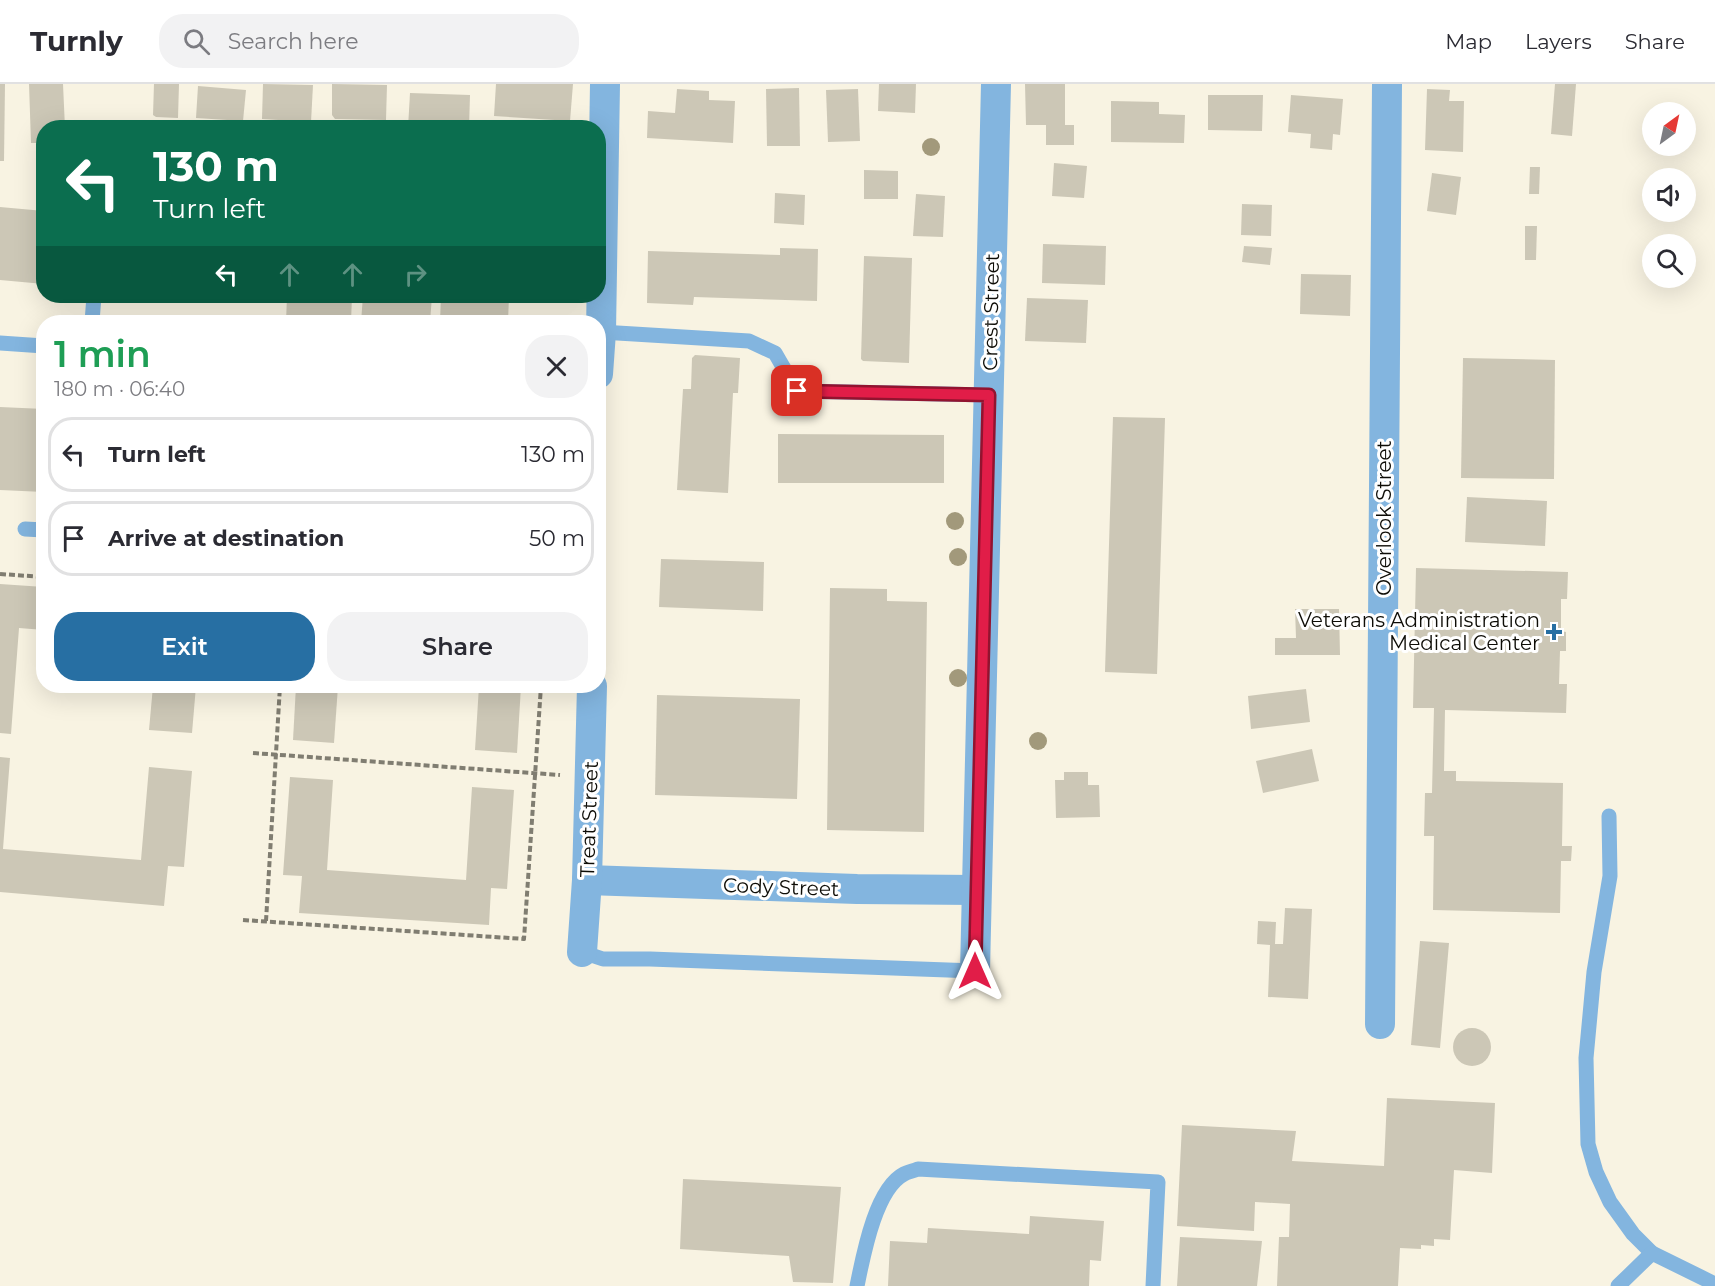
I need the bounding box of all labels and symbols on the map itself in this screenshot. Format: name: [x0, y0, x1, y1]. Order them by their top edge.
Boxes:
north arrow: [1642, 102, 1696, 156]
street label: Crest Street: [978, 253, 1004, 371]
pin: [771, 365, 822, 416]
street label: Overlook Street: [1372, 440, 1396, 596]
place label: Veterans Administration Medical Center: [1298, 608, 1540, 655]
marker: Veterans Administration Medical Center: [1545, 623, 1563, 641]
street label: Treat Street: [575, 760, 603, 878]
street label: Cody Street: [722, 873, 840, 901]
position arrow: [943, 939, 1007, 1003]

